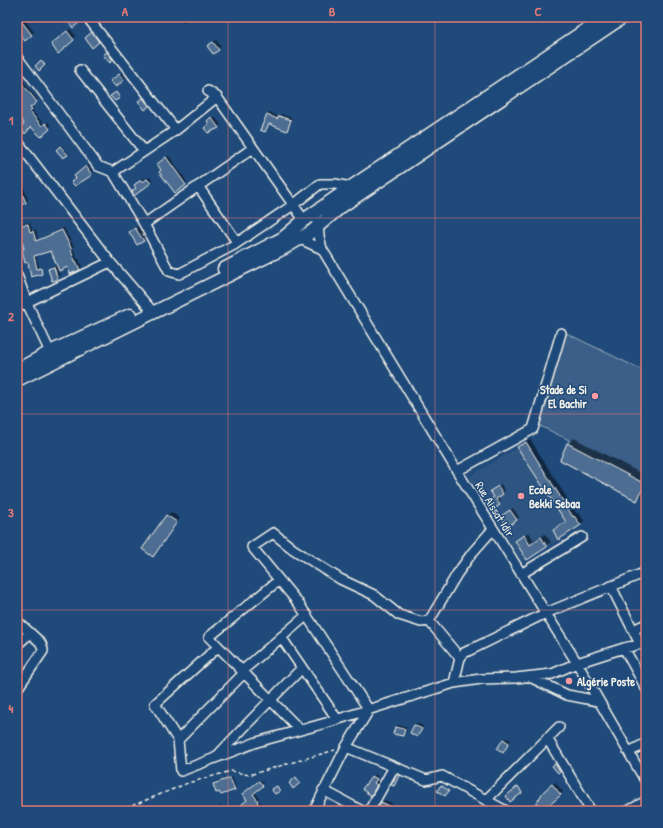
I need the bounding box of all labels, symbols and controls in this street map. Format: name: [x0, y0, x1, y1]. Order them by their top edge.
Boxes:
text: A: [122, 2, 129, 20]
text: B: [329, 2, 336, 20]
text: C: [534, 2, 542, 20]
text: 1: [9, 111, 14, 129]
text: 2: [8, 307, 15, 325]
place label: Stade de Si El Bachir: [540, 381, 587, 412]
marker: Stade de Si El Bachir: [590, 391, 600, 401]
street label: Rue Aissat Idir: [471, 478, 519, 540]
place label: Ecole Bekki Sebaa: [529, 481, 580, 512]
marker: Ecole Bekki Sebaa: [516, 491, 526, 501]
text: 3: [8, 503, 14, 521]
place label: Algérie Poste: [577, 673, 635, 691]
marker: Algérie Poste: [564, 676, 574, 686]
text: 4: [9, 699, 14, 717]

